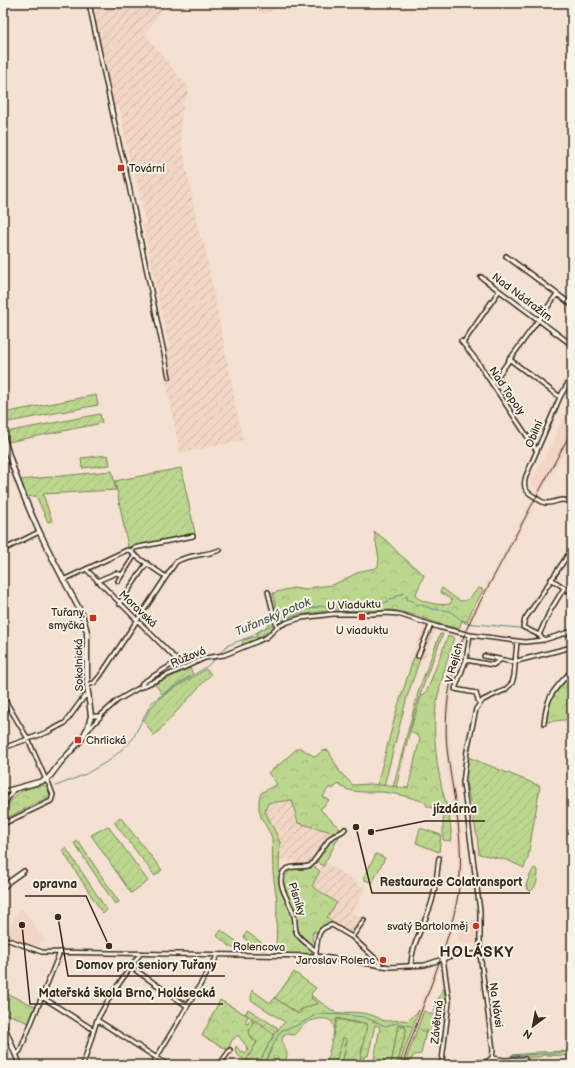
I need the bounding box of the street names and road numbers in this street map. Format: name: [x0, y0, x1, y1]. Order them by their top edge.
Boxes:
street label: Nad Nádražím: [489, 270, 555, 324]
street label: Nad Topoly: [486, 364, 528, 418]
street label: Obilní: [522, 418, 546, 450]
street label: Moravská: [116, 588, 160, 630]
street label: U Viaduktu: [327, 598, 381, 612]
street label: Sokolnická: [72, 638, 86, 692]
street label: V Rejích: [442, 641, 466, 685]
street label: Růžová: [168, 644, 208, 670]
street label: Písníky: [286, 881, 308, 917]
street label: Rolencova: [233, 940, 285, 954]
street label: Na Návsi: [486, 982, 506, 1028]
street label: Závětrná: [428, 999, 446, 1046]

